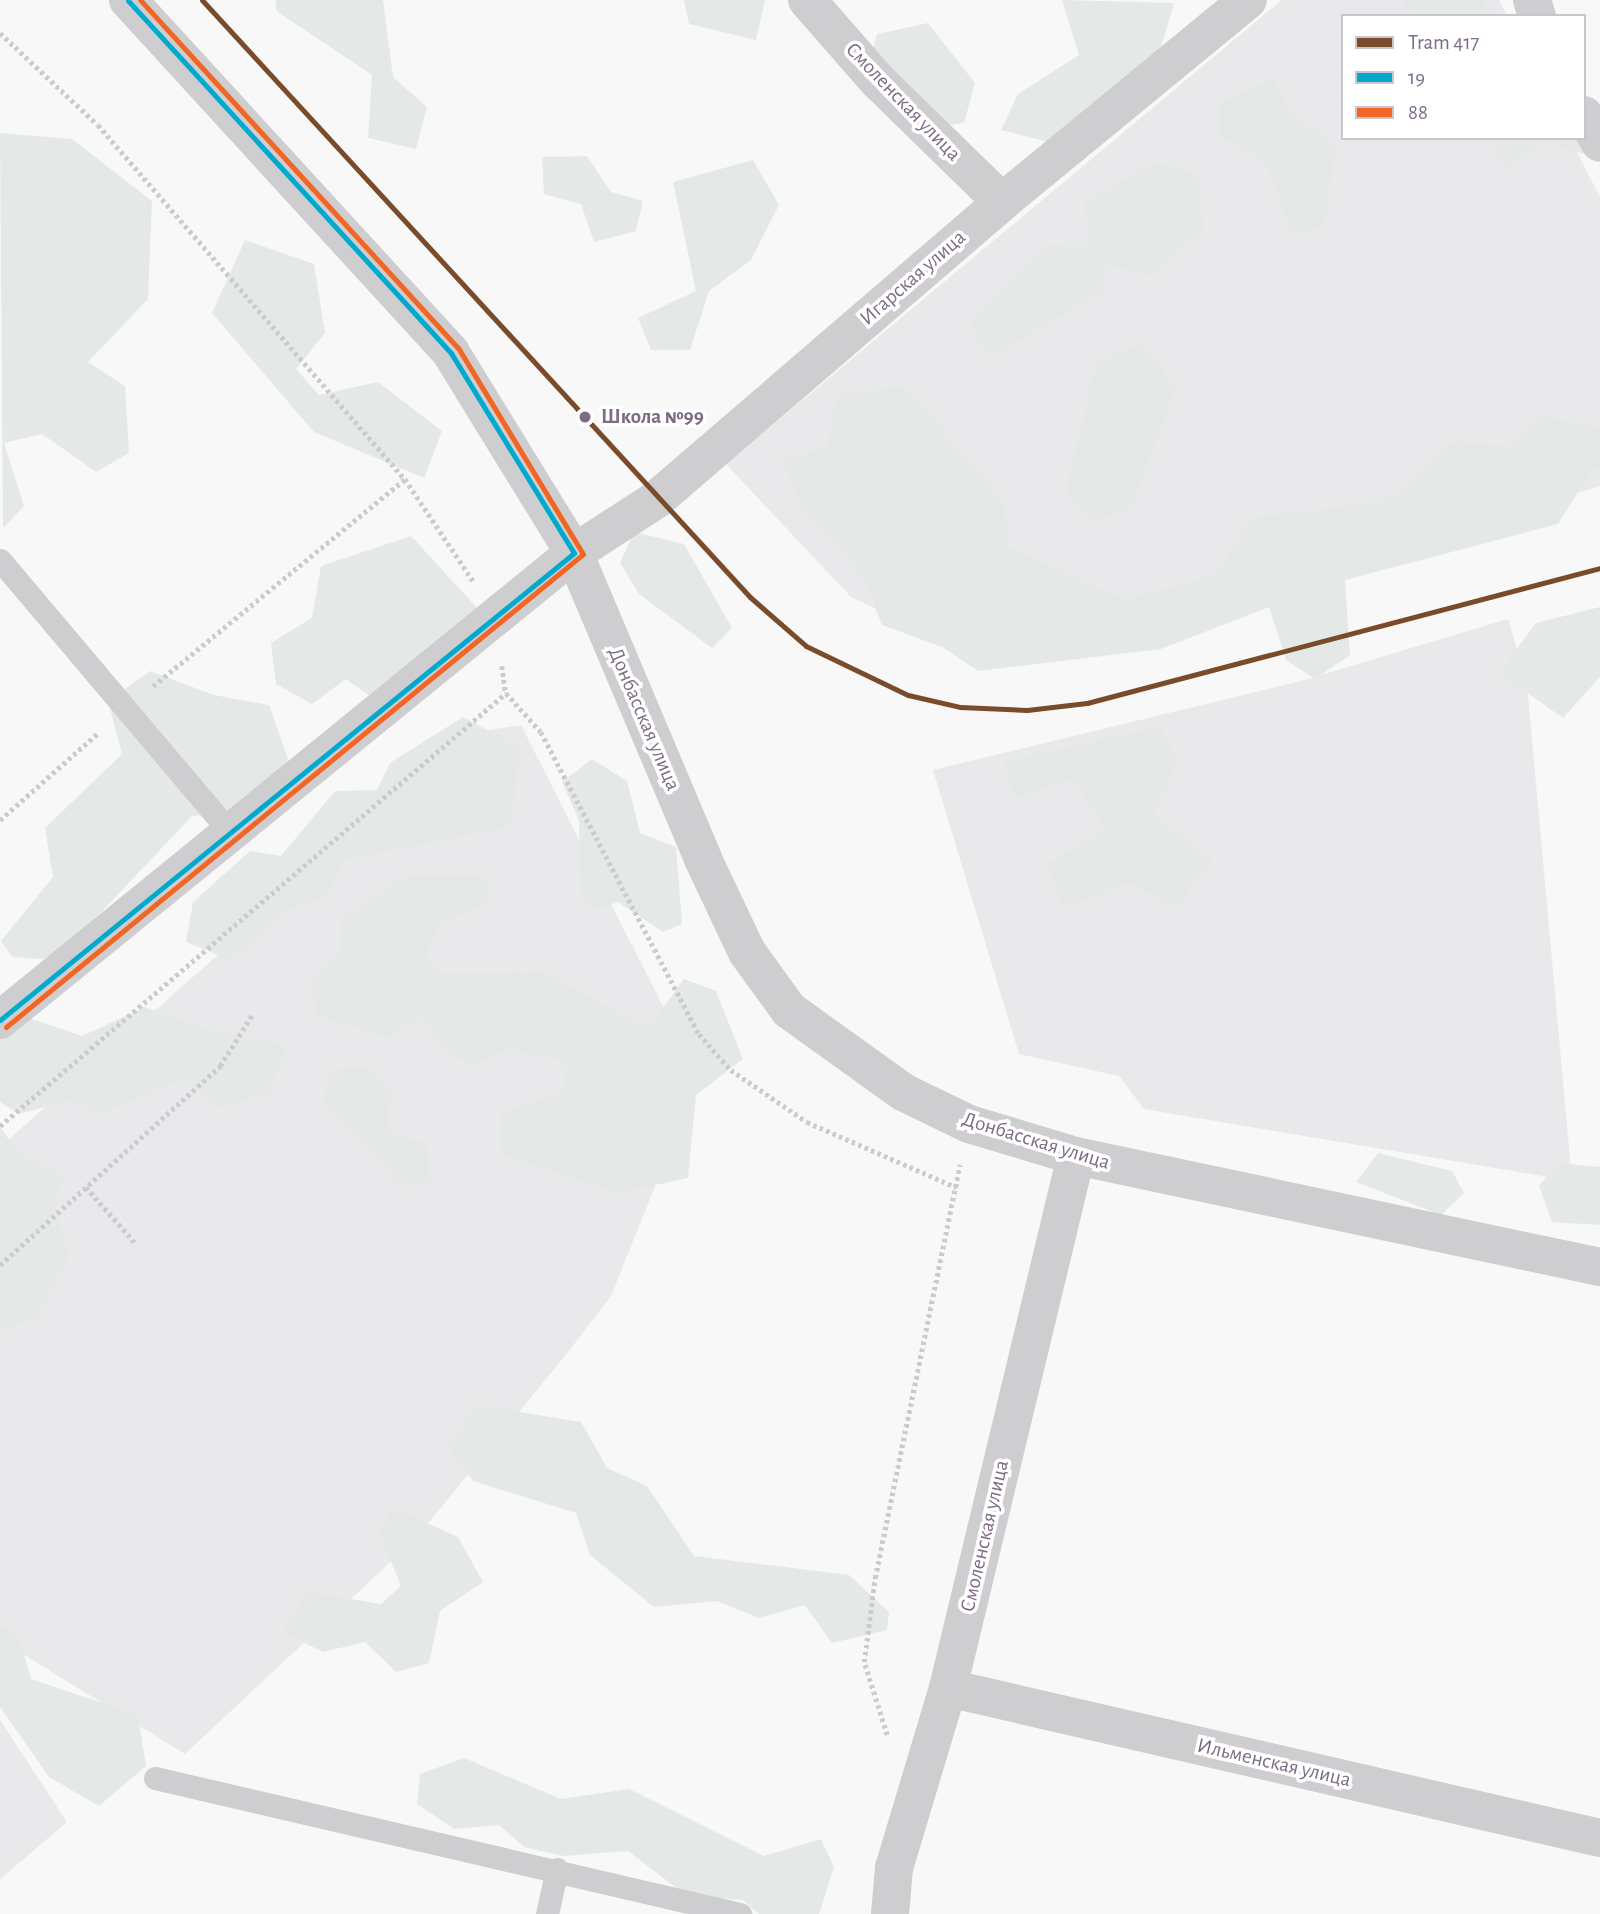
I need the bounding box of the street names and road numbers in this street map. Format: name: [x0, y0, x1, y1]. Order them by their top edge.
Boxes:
street label: Смоленская улица: [840, 37, 966, 167]
street label: Игарская улица: [855, 225, 971, 331]
street label: Донбасская улица: [602, 644, 686, 794]
street label: Донбасская улица: [959, 1107, 1113, 1175]
street label: Смоленская улица: [955, 1458, 1015, 1614]
street label: Ильменская улица: [1195, 1733, 1353, 1793]

